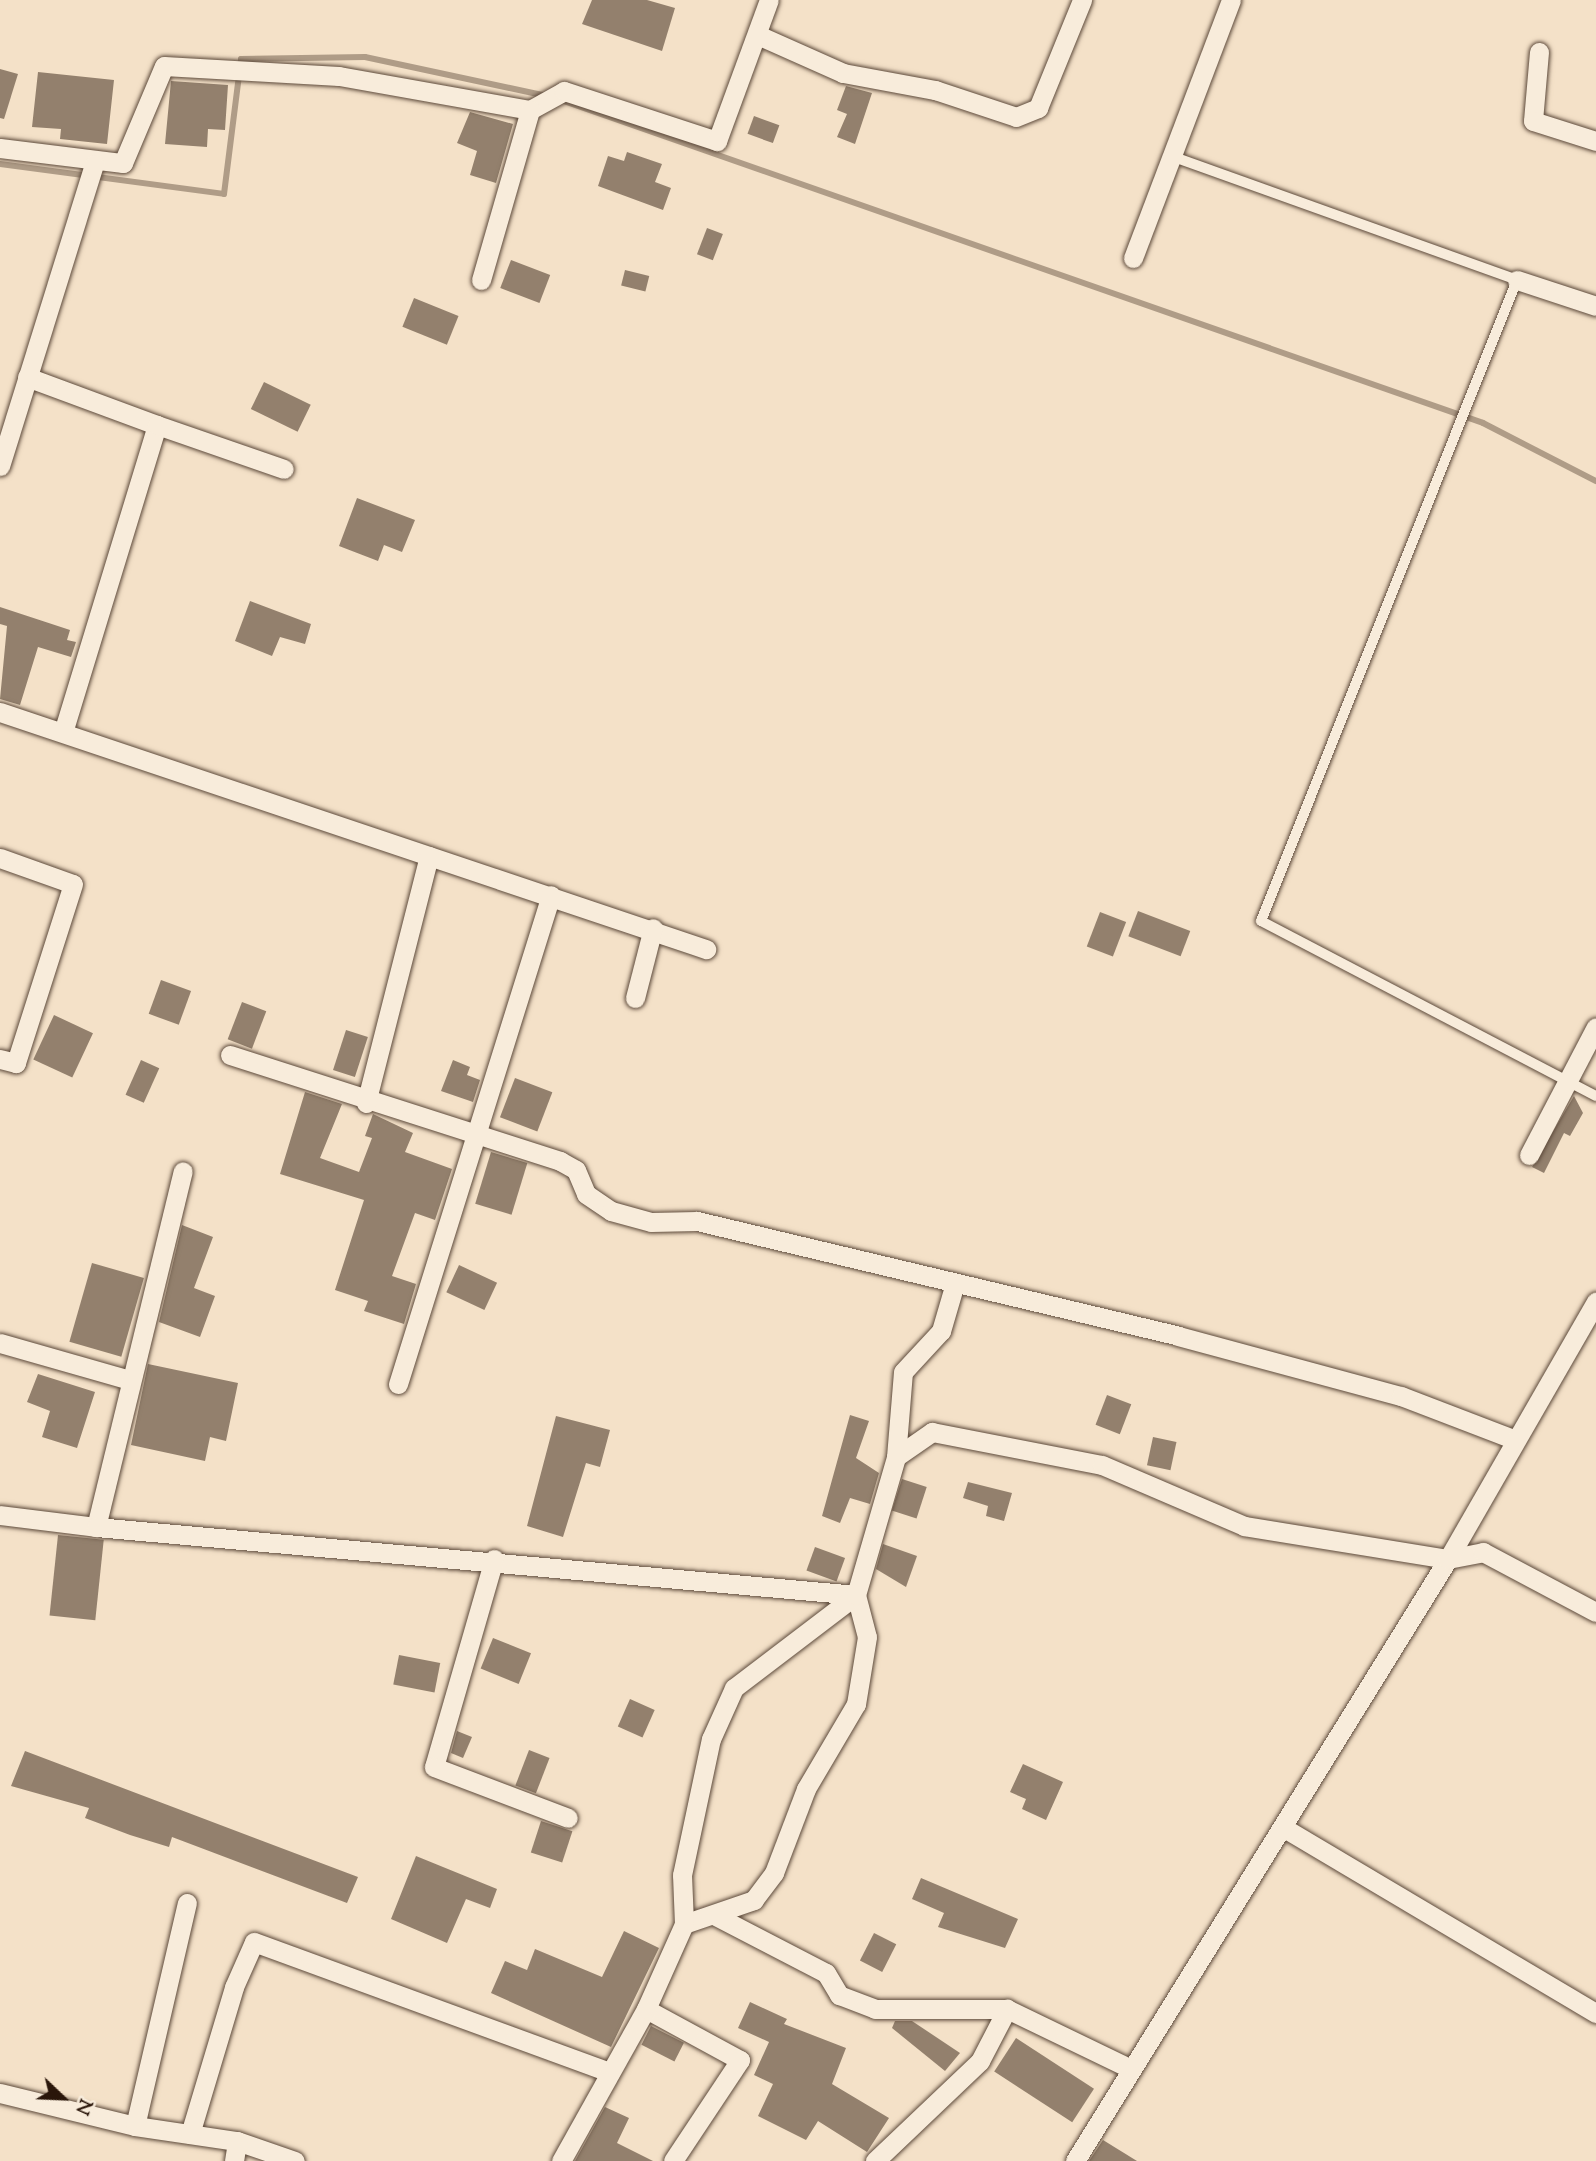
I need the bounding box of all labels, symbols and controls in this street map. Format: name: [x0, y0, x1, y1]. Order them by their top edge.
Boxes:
north arrow: [28, 2063, 98, 2133]
text: N: [67, 2094, 98, 2119]

